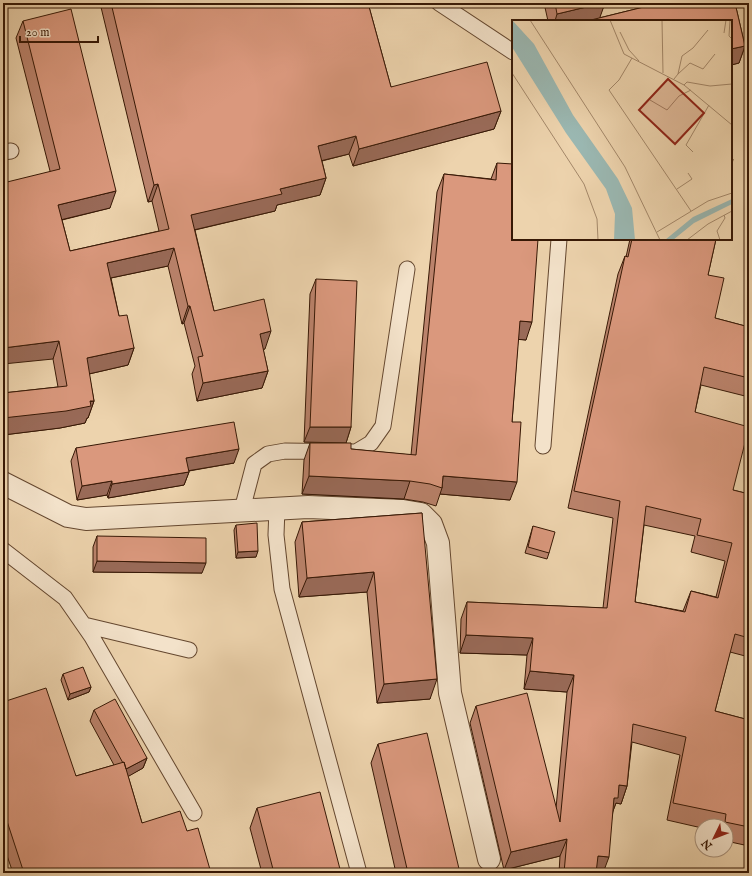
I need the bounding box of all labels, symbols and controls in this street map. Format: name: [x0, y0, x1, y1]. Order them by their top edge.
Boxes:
scale bar: [20, 18, 98, 44]
inset map: [512, 20, 732, 240]
text: 20 m: [26, 25, 49, 40]
north arrow: [694, 818, 734, 858]
text: N: [699, 836, 716, 853]

